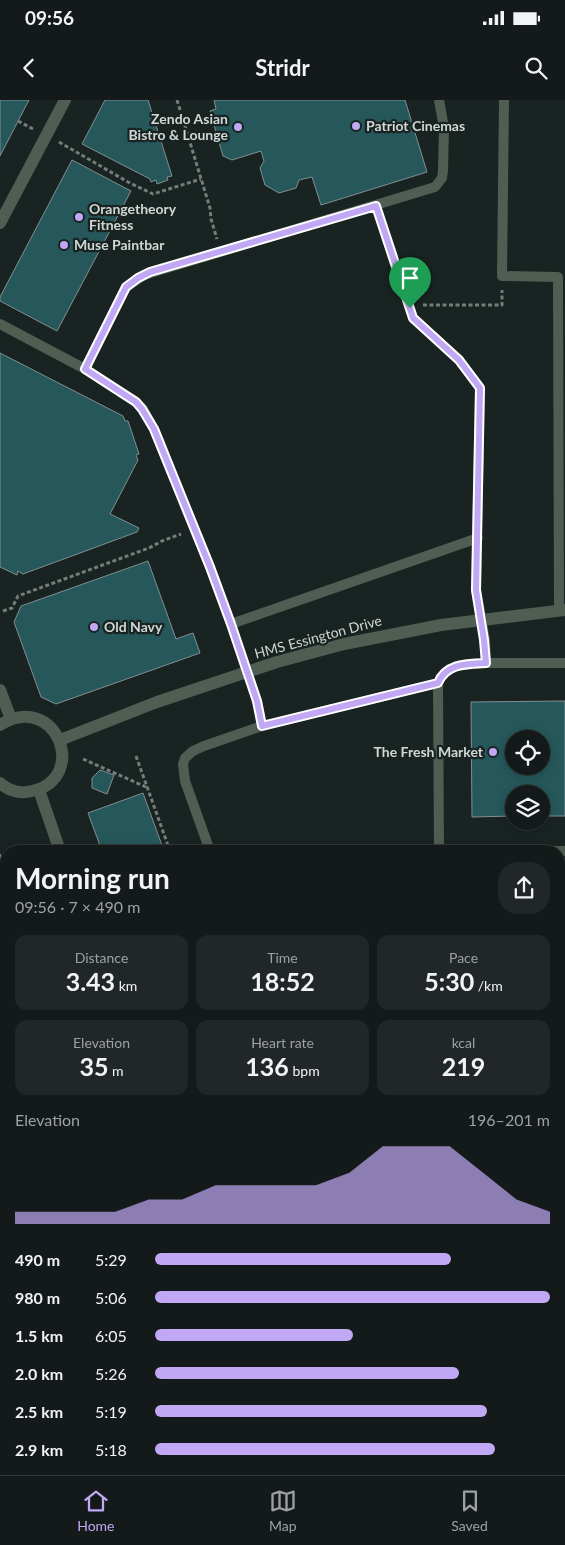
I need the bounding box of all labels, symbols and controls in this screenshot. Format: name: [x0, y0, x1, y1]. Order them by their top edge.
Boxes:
text: 09:56: [25, 6, 74, 29]
icon: back: [15, 54, 43, 82]
text: Stridr: [255, 54, 310, 81]
icon: search: [522, 54, 550, 82]
place label: Zendo Asian Bistro & Lounge: [129, 110, 229, 143]
place label: Patriot Cinemas: [366, 117, 465, 134]
marker: Patriot Cinemas: [350, 120, 362, 132]
marker: Zendo Asian Bistro & Lounge: [232, 121, 244, 133]
place label: Orangetheory Fitness: [89, 200, 177, 233]
marker: Orangetheory Fitness: [73, 211, 85, 223]
place label: Muse Paintbar: [74, 236, 165, 253]
marker: Muse Paintbar: [58, 239, 70, 251]
pin: [389, 257, 431, 308]
icon: arrive: [396, 264, 424, 292]
street label: HMS Essington Drive: [252, 611, 383, 662]
place label: Old Navy: [104, 618, 163, 635]
marker: Old Navy: [88, 621, 100, 633]
map controls: [505, 730, 550, 830]
button: locate: [505, 730, 550, 775]
place label: The Fresh Market: [374, 743, 484, 760]
marker: The Fresh Market: [487, 746, 499, 758]
button: layers: [505, 785, 550, 830]
text: Morning run: [15, 861, 170, 895]
button: share: [498, 862, 550, 914]
text: 09:56 · 7 × 490 m: [15, 897, 140, 916]
text: Distance: [75, 949, 128, 966]
text: Time: [267, 949, 298, 966]
text: Pace: [449, 949, 478, 966]
text: 3.43: [66, 966, 115, 996]
text: 18:52: [250, 966, 315, 996]
text: 5:30: [424, 966, 474, 996]
text: km: [115, 977, 137, 994]
text: /km: [474, 977, 503, 994]
text: Elevation: [73, 1034, 130, 1051]
text: Heart rate: [251, 1034, 314, 1051]
text: kcal: [452, 1034, 475, 1051]
text: 35: [79, 1051, 108, 1081]
text: 136: [245, 1051, 289, 1081]
text: 219: [442, 1051, 485, 1081]
text: m: [108, 1062, 124, 1079]
text: bpm: [289, 1062, 320, 1079]
text: Elevation: [15, 1110, 80, 1129]
text: 196–201 m: [468, 1110, 550, 1129]
text: 490 m: [15, 1250, 60, 1269]
text: 5:29: [95, 1250, 127, 1269]
text: 980 m: [15, 1288, 60, 1307]
text: 5:06: [95, 1288, 127, 1307]
text: 1.5 km: [15, 1326, 63, 1345]
text: 6:05: [95, 1326, 127, 1345]
text: 2.0 km: [15, 1364, 63, 1383]
text: 5:26: [95, 1364, 127, 1383]
text: 2.5 km: [15, 1402, 63, 1421]
text: 5:19: [95, 1402, 127, 1421]
text: 2.9 km: [15, 1440, 63, 1459]
text: 5:18: [95, 1440, 127, 1459]
tab: Home: [77, 1487, 115, 1534]
tab: Map: [269, 1487, 297, 1534]
tab: Saved: [451, 1487, 488, 1534]

